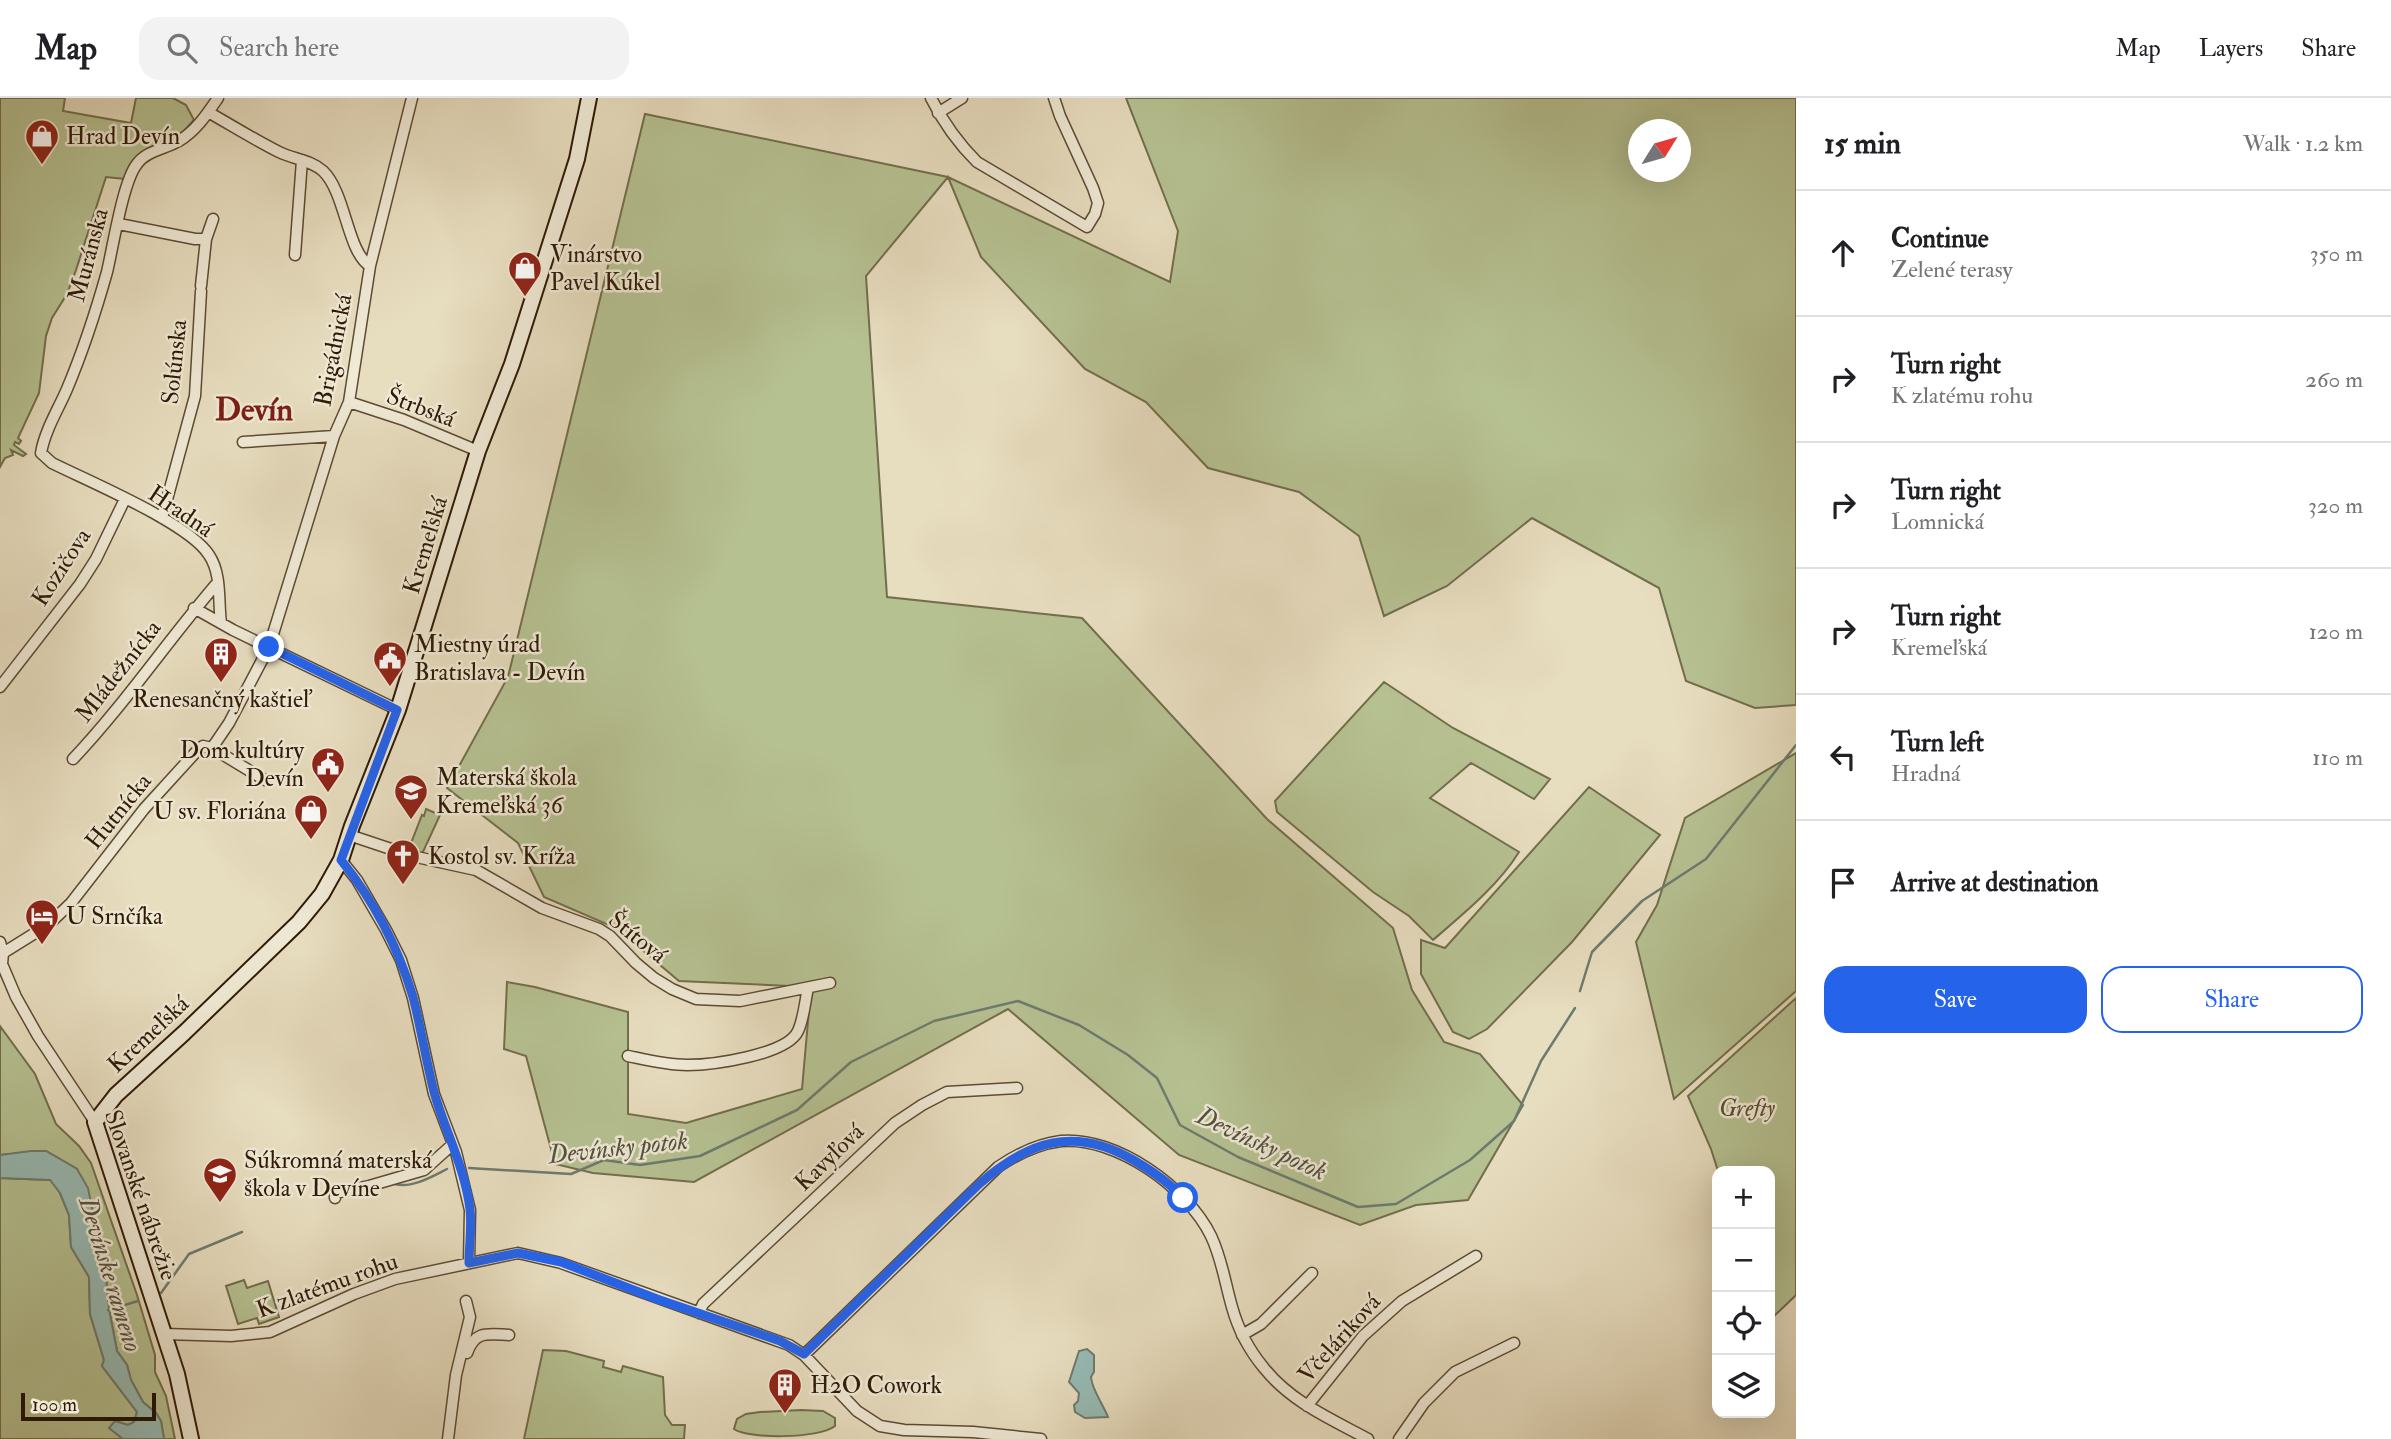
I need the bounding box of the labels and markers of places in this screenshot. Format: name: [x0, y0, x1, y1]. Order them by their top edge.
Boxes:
shop icon: Hrad Devín: [23, 117, 61, 166]
place label: Hrad Devín: [66, 121, 180, 152]
place label: Vinárstvo Pavel Kúkel: [550, 239, 660, 298]
shop icon: Vinárstvo Pavel Kúkel: [506, 249, 544, 298]
place label: Miestny úrad Bratislava - Devín: [414, 629, 585, 688]
building icon: Renesančný kaštieľ: [202, 635, 240, 684]
public building icon: Miestny úrad Bratislava - Devín: [371, 639, 409, 688]
place label: Renesančný kaštieľ: [132, 684, 313, 715]
place label: Dom kultúry Devín: [180, 735, 304, 794]
public building icon: Dom kultúry Devín: [309, 745, 347, 794]
place label: Materská škola Kremeľská 36: [436, 762, 578, 821]
school or university icon: Materská škola Kremeľská 36: [392, 772, 430, 821]
shop icon: U sv. Floriána: [292, 792, 330, 841]
place label: U sv. Floriána: [153, 796, 287, 827]
church icon: Kostol sv. Kríža: [384, 837, 422, 886]
place label: Kostol sv. Kríža: [428, 841, 577, 872]
hotel icon: U Srnčíka: [23, 897, 61, 946]
place label: U Srnčíka: [66, 901, 164, 932]
place label: Súkromná materská škola v Devíne: [244, 1145, 433, 1204]
school or university icon: Súkromná materská škola v Devíne: [201, 1155, 239, 1204]
building icon: H2O Cowork: [766, 1366, 804, 1415]
place label: H2O Cowork: [810, 1370, 942, 1401]

